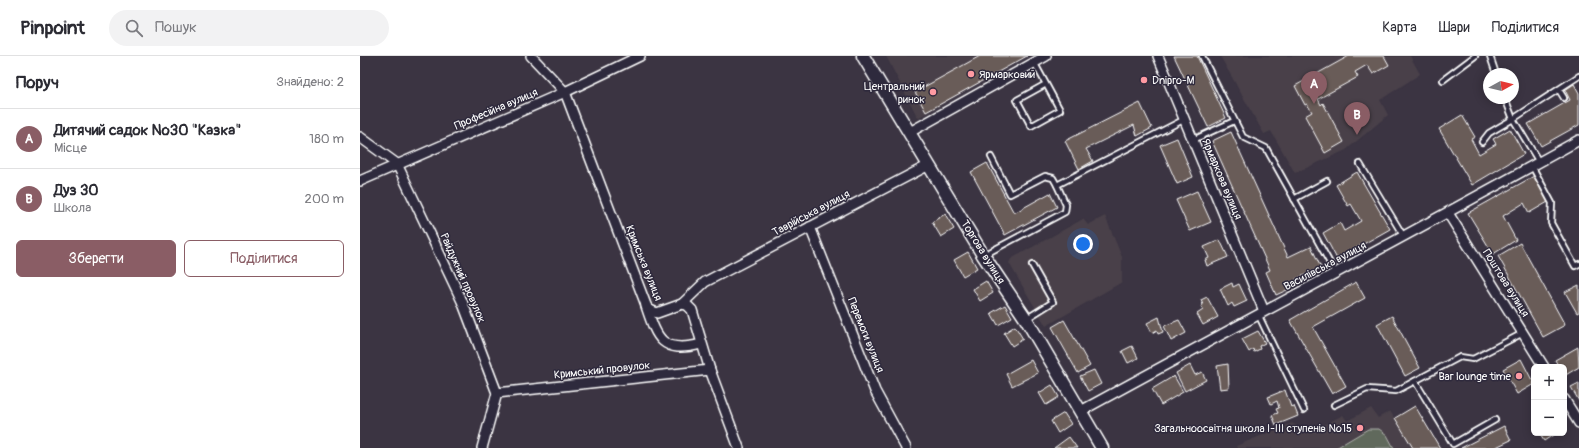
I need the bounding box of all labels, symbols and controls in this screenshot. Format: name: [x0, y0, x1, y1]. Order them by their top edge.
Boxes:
search box: [109, 10, 389, 46]
text: Pinpoint: [20, 16, 85, 40]
icon: search: [123, 17, 145, 39]
text: Пошук: [155, 18, 197, 37]
text: Карта: [1382, 19, 1417, 36]
text: Шари: [1439, 19, 1470, 36]
text: Поділитися: [1492, 19, 1559, 36]
place label: Ярмарковий: [979, 68, 1035, 81]
north arrow: [1483, 68, 1519, 104]
marker: Ярмарковий: [966, 69, 976, 79]
pin: A: [1301, 71, 1327, 104]
text: Поруч: [16, 72, 59, 93]
text: Знайдено: 2: [276, 74, 344, 90]
place label: Dnipro-M: [1152, 74, 1195, 87]
marker: Dnipro-M: [1139, 75, 1149, 85]
place label: Центральний ринок: [864, 80, 925, 106]
street label: Професійна вулиця: [452, 86, 540, 132]
marker: Центральний ринок: [928, 87, 938, 97]
pin: B: [1344, 102, 1370, 135]
text: Дитячий садок №30 "Казка": [54, 121, 241, 140]
text: A: [25, 131, 33, 147]
text: 180 m: [309, 131, 344, 147]
street label: Ярмаркова вулиця: [1199, 137, 1245, 221]
text: Місце: [54, 140, 87, 156]
text: Дуз 30: [54, 181, 99, 200]
street label: Таврійська вулиця: [770, 187, 852, 239]
text: B: [25, 191, 33, 207]
text: 200 m: [305, 191, 344, 207]
text: Школа: [54, 200, 91, 216]
street label: Торгова вулиця: [958, 218, 1008, 286]
street label: Кримська вулиця: [623, 223, 665, 303]
street label: Райдужний провулок: [437, 231, 489, 325]
your location: [1073, 234, 1093, 254]
street label: Василівська вулиця: [1281, 239, 1369, 293]
button: Зберегти: [16, 240, 176, 277]
button: Поділитися: [184, 240, 344, 277]
street label: Поштова вулиця: [1480, 247, 1532, 319]
street label: Перемоги вулиця: [845, 296, 887, 374]
street label: Кримський провулок: [553, 358, 651, 382]
map controls: [1531, 364, 1567, 436]
button: +: [1531, 364, 1567, 400]
place label: Bar lounge time: [1438, 370, 1512, 383]
marker: Bar lounge time: [1514, 371, 1524, 381]
button: −: [1531, 400, 1567, 436]
place label: Загальноосвітня школа І-ІІІ ступенів №15: [1154, 422, 1352, 435]
marker: Загальноосвітня школа І-ІІІ ступенів №15: [1355, 423, 1365, 433]

